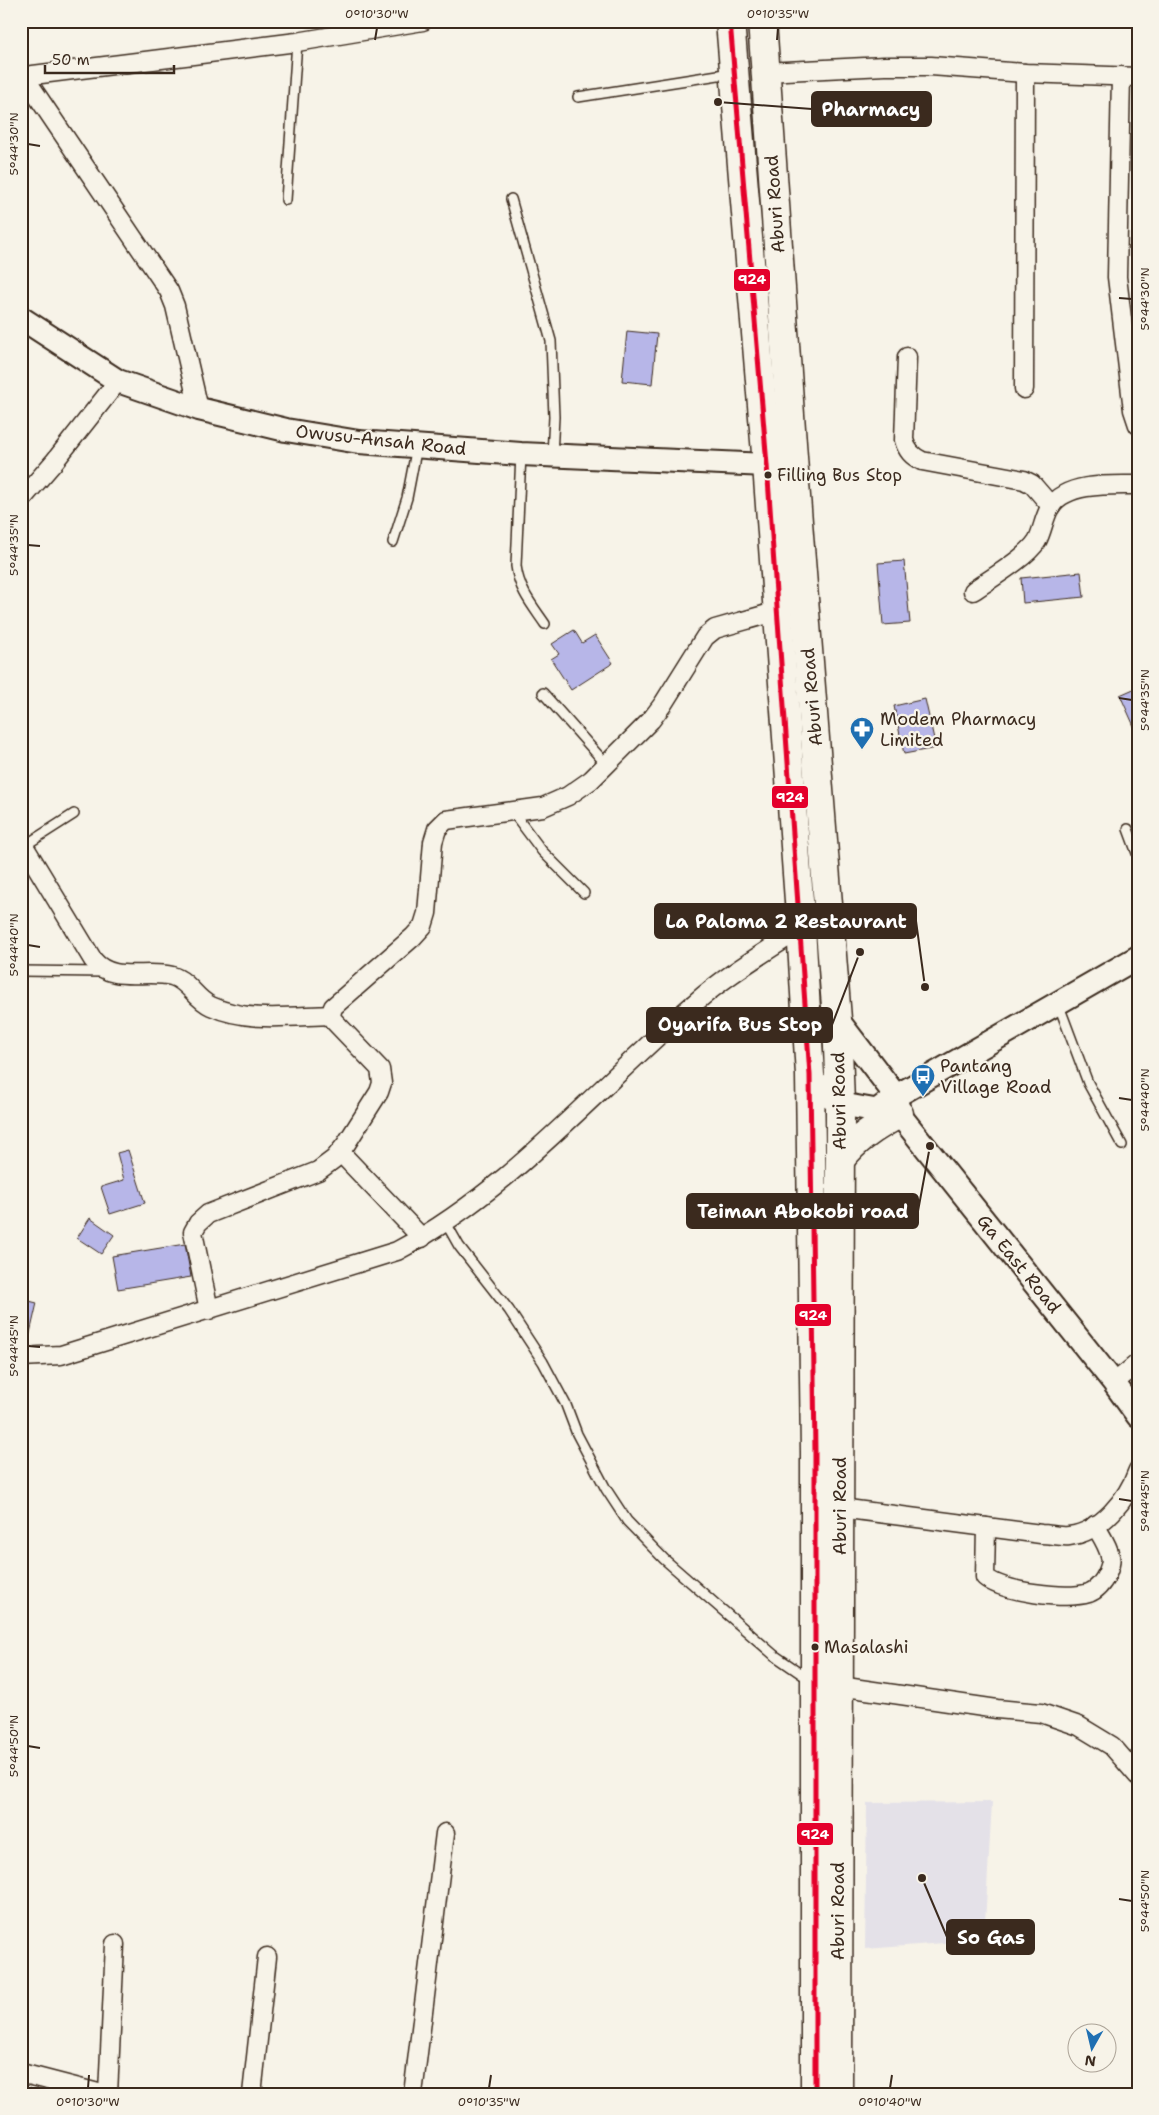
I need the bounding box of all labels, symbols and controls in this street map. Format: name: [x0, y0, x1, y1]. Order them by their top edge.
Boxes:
text: 0°10'30"W: [345, 6, 409, 22]
text: 0°10'35"W: [747, 6, 809, 22]
scale bar: [45, 42, 174, 74]
text: 50 m: [52, 50, 90, 70]
callout: Pharmacy: [812, 92, 931, 126]
text: Pharmacy: [822, 97, 920, 122]
text: 5°44'30"N: [6, 112, 22, 176]
street label: Aburi Road: [760, 154, 790, 254]
text: 5°44'30"N: [1137, 267, 1153, 331]
line badge: 924: [733, 268, 771, 292]
text: 924: [738, 270, 766, 288]
street label: Owusu-Ansah Road: [294, 419, 468, 461]
place label: Filling Bus Stop: [777, 464, 902, 486]
marker: Filling Bus Stop: [763, 470, 773, 480]
text: 5°44'35"N: [6, 514, 22, 576]
street label: Aburi Road: [796, 647, 828, 747]
text: 5°44'35"N: [1137, 669, 1153, 731]
place label: Modem Pharmacy Limited: [880, 707, 1036, 752]
pharmacy icon: Modem Pharmacy Limited: [849, 716, 875, 750]
line badge: 924: [771, 785, 809, 809]
text: 924: [776, 788, 804, 806]
callout: La Paloma 2 Restaurant: [655, 904, 916, 938]
text: La Paloma 2 Restaurant: [665, 909, 907, 934]
text: 5°44'40"N: [6, 913, 22, 977]
callout: Oyarifa Bus Stop: [647, 1008, 832, 1042]
text: Oyarifa Bus Stop: [658, 1012, 822, 1037]
street label: Aburi Road: [826, 1052, 852, 1150]
place label: Pantang Village Road: [940, 1054, 1051, 1099]
bus stop icon: Pantang Village Road: [910, 1063, 936, 1097]
text: 5°44'40"N: [1137, 1068, 1153, 1132]
callout: Teiman Abokobi road: [687, 1194, 918, 1228]
text: Teiman Abokobi road: [697, 1199, 909, 1224]
street label: Ga East Road: [972, 1210, 1066, 1318]
line badge: 924: [794, 1303, 832, 1327]
text: 924: [799, 1306, 827, 1324]
text: 5°44'45"N: [6, 1315, 22, 1377]
street label: Aburi Road: [828, 1457, 852, 1555]
text: 5°44'45"N: [1137, 1470, 1153, 1532]
place label: Masalashi: [824, 1636, 909, 1658]
marker: Masalashi: [810, 1642, 820, 1652]
text: 5°44'50"N: [6, 1715, 22, 1777]
line badge: 924: [796, 1822, 834, 1846]
text: 924: [801, 1825, 829, 1843]
street label: Aburi Road: [826, 1862, 850, 1960]
text: 5°44'50"N: [1137, 1870, 1153, 1932]
callout: So Gas: [947, 1920, 1034, 1954]
text: So Gas: [957, 1925, 1025, 1950]
north arrow: [1066, 2022, 1116, 2072]
text: N: [1083, 2051, 1097, 2071]
text: 0°10'30"W: [56, 2094, 120, 2110]
text: 0°10'35"W: [458, 2094, 520, 2110]
text: 0°10'40"W: [858, 2094, 922, 2110]

